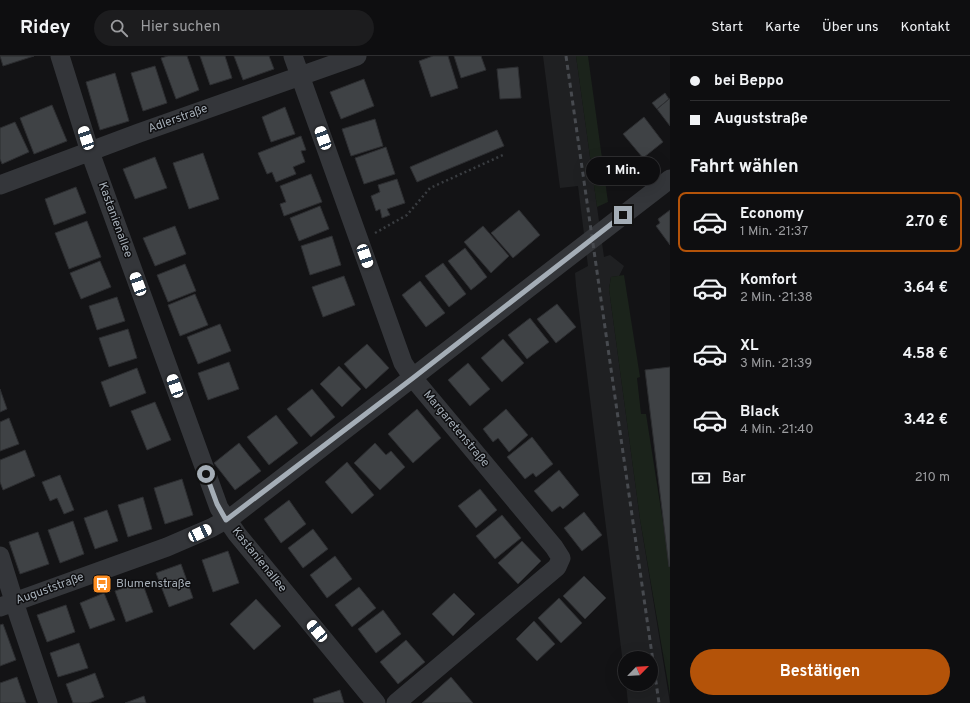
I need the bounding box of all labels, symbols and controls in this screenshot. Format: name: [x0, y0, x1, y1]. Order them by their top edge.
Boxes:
search box: [94, 10, 374, 46]
text: Ridey: [20, 16, 70, 40]
icon: search: [108, 17, 130, 39]
text: Hier suchen: [140, 18, 220, 37]
text: Start: [711, 19, 743, 36]
text: Karte: [765, 19, 800, 36]
text: Über uns: [822, 19, 879, 36]
text: Kontakt: [901, 19, 950, 36]
text: bei Beppo: [714, 72, 784, 91]
street label: Adlerstraße: [146, 101, 210, 137]
text: Auguststraße: [714, 110, 808, 129]
car: [77, 125, 95, 151]
car: [313, 125, 333, 151]
text: Fahrt wählen: [690, 156, 799, 179]
callout: 1 Min.: [586, 157, 660, 185]
text: 1 Min.: [606, 163, 640, 179]
street label: Kastanienallee: [94, 180, 136, 260]
icon: car: [692, 204, 728, 240]
text: Economy: [740, 205, 804, 224]
route end: [614, 206, 632, 224]
text: 2.70 €: [905, 213, 948, 232]
text: 1 Min. · 21:37: [740, 224, 808, 240]
car: [355, 243, 375, 269]
icon: car: [692, 270, 728, 306]
car: [128, 271, 148, 297]
text: Komfort: [740, 271, 797, 290]
text: 3.64 €: [904, 279, 948, 298]
text: 2 Min. · 21:38: [740, 290, 813, 306]
icon: car: [692, 336, 728, 372]
text: XL: [740, 337, 758, 356]
text: 4.58 €: [903, 345, 948, 364]
text: 3 Min. · 21:39: [740, 356, 812, 372]
car: [165, 373, 185, 399]
street label: Margaretenstraße: [419, 387, 493, 471]
icon: car: [692, 402, 728, 438]
text: Black: [740, 403, 780, 422]
text: 3.42 €: [904, 411, 948, 430]
text: 4 Min. · 21:40: [740, 422, 813, 438]
route start: [197, 465, 215, 483]
icon: cash: [690, 467, 712, 489]
text: Bar: [722, 469, 746, 488]
text: 210 m: [915, 470, 950, 486]
car: [187, 522, 213, 544]
street label: Kastanienallee: [228, 524, 290, 596]
street label: Auguststraße: [14, 569, 86, 609]
bus stop icon: Blumenstraße: [91, 573, 113, 595]
place label: Blumenstraße: [116, 576, 191, 592]
car: [305, 618, 329, 644]
button: Bestätigen: [690, 649, 950, 695]
north arrow: [618, 651, 658, 691]
map controls: [618, 651, 658, 691]

